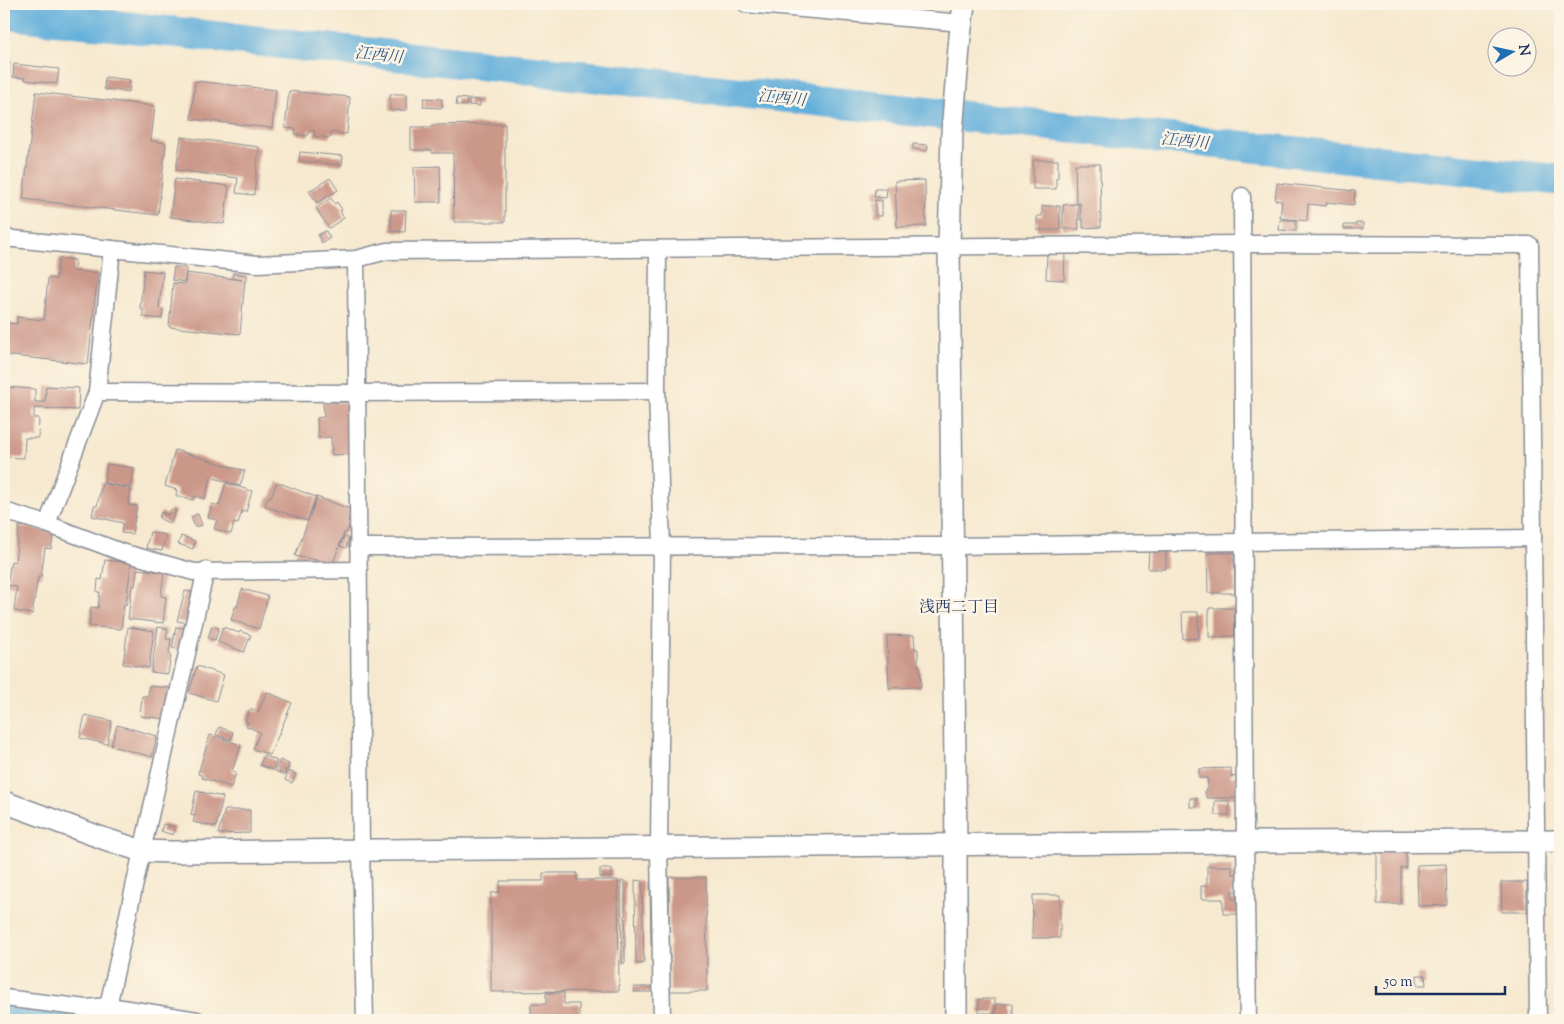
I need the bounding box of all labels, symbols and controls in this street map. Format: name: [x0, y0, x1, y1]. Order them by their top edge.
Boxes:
north arrow: [1486, 28, 1536, 78]
water label: 江西川: [354, 43, 406, 71]
text: N: [1512, 43, 1534, 57]
water label: 江西川: [757, 86, 809, 114]
water label: 江西川: [1160, 129, 1212, 157]
district label: 浅西二丁目: [919, 597, 999, 620]
scale bar: [1376, 964, 1505, 996]
text: 50 m: [1383, 972, 1413, 993]

